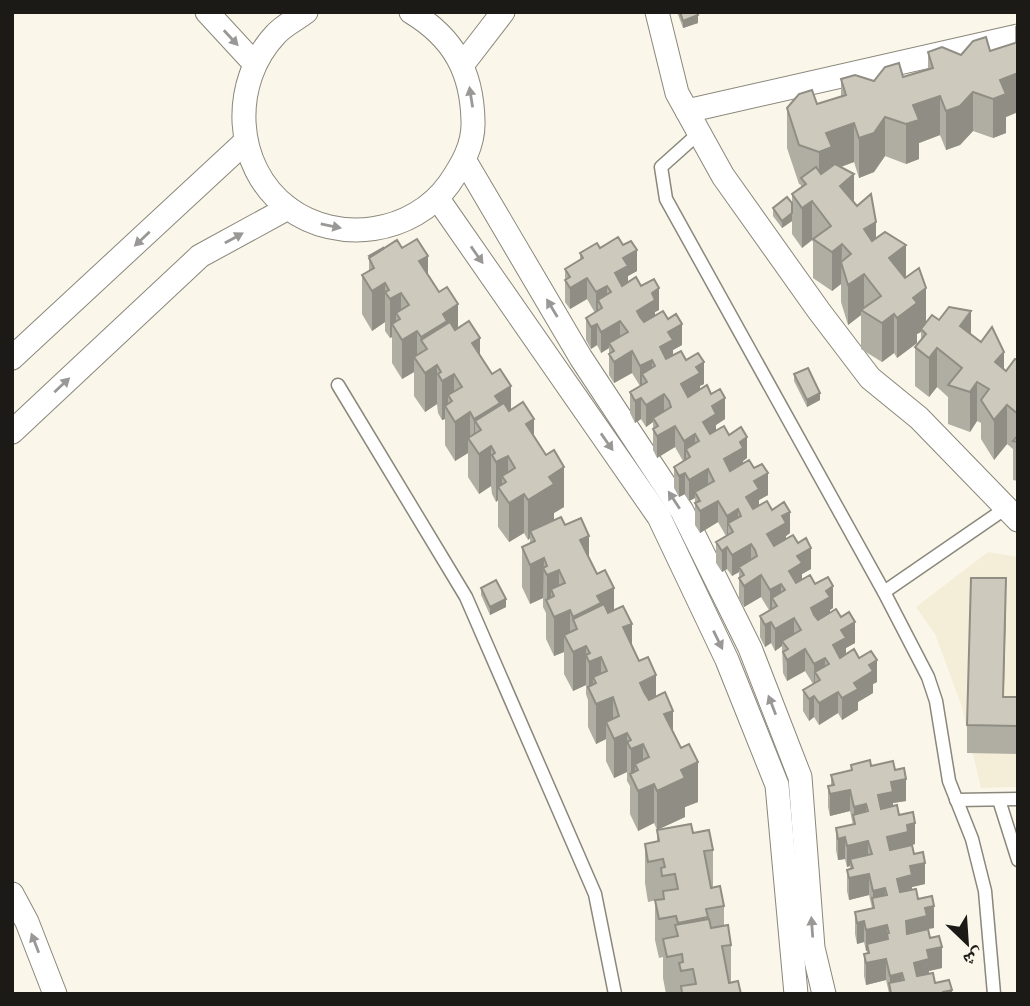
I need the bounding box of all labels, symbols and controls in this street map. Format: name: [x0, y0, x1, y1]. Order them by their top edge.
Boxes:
one-way arrow: [222, 29, 238, 46]
one-way arrow: [465, 86, 476, 108]
one-way arrow: [320, 220, 342, 231]
one-way arrow: [133, 231, 151, 247]
one-way arrow: [224, 232, 243, 244]
one-way arrow: [470, 246, 484, 264]
one-way arrow: [546, 299, 558, 318]
one-way arrow: [53, 378, 70, 394]
one-way arrow: [600, 433, 614, 451]
one-way arrow: [668, 490, 681, 510]
one-way arrow: [712, 630, 723, 650]
one-way arrow: [766, 695, 777, 716]
north arrow: [932, 908, 1002, 978]
one-way arrow: [806, 916, 817, 938]
one-way arrow: [30, 933, 41, 954]
text: ش: [960, 943, 988, 972]

